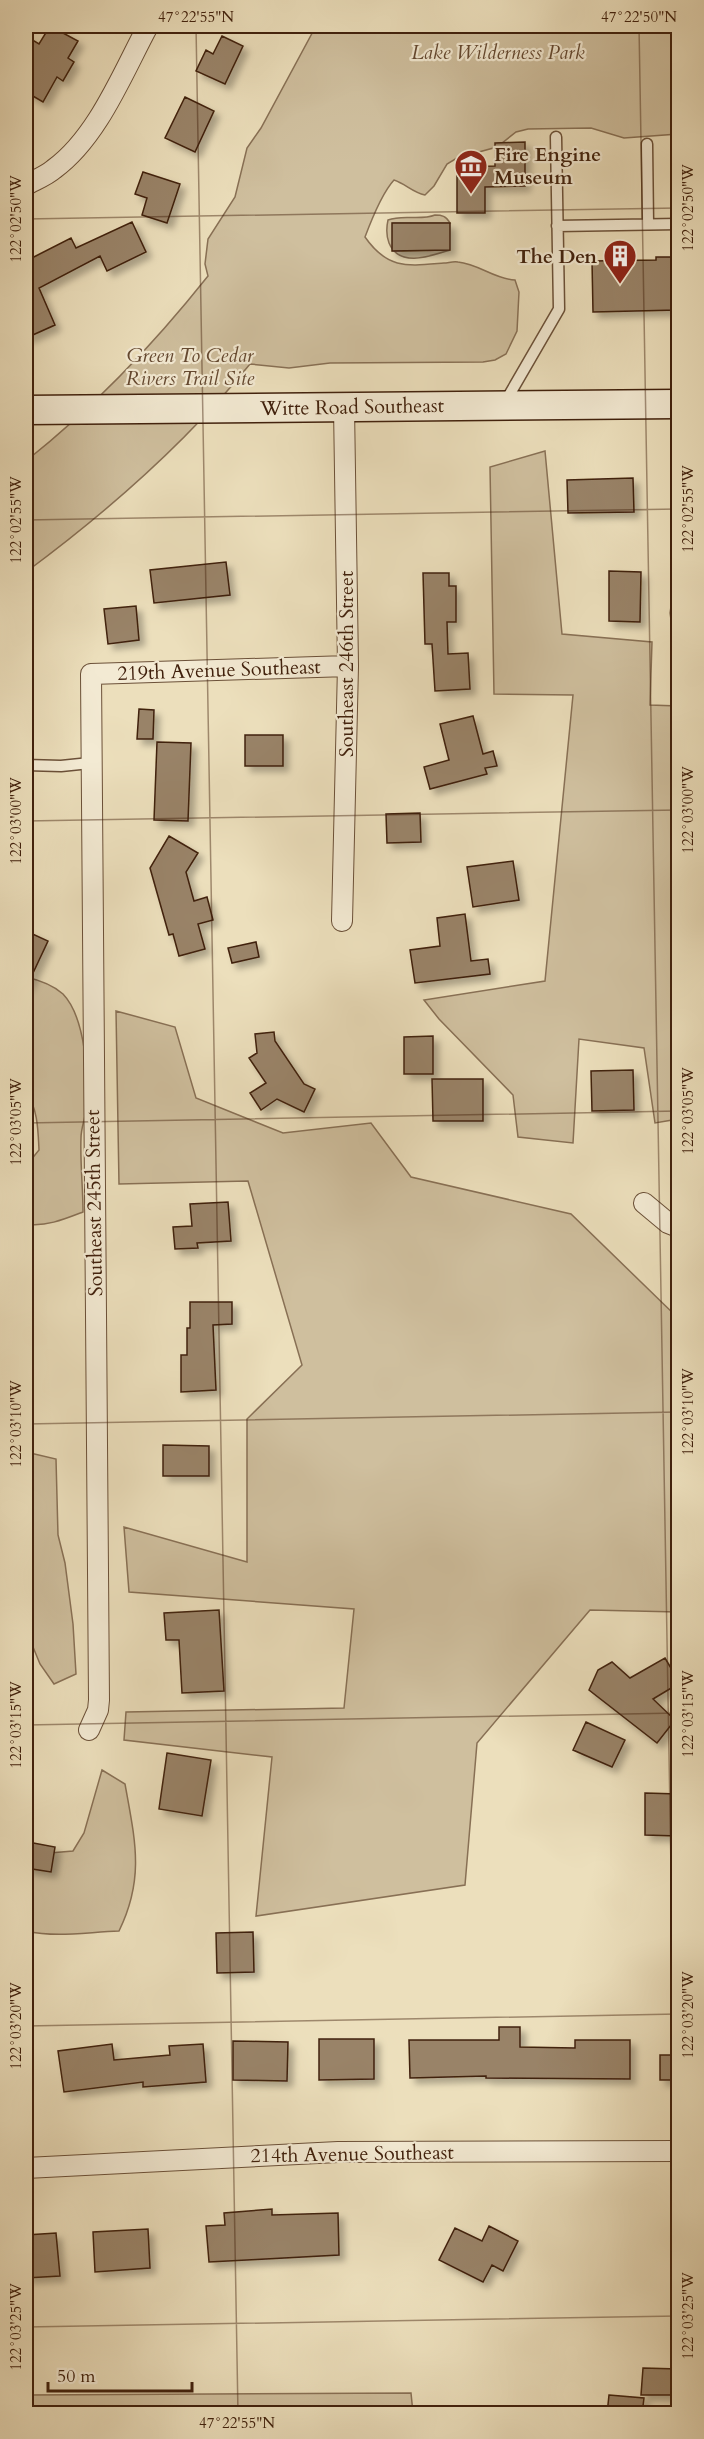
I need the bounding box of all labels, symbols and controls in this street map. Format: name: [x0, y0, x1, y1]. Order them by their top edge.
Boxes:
text: 47°22'55"N: [158, 7, 234, 27]
text: 47°22'50"N: [601, 7, 677, 27]
park label: Lake Wilderness Park: [411, 39, 585, 66]
place label: Fire Engine Museum: [494, 141, 601, 191]
museum icon: Fire Engine Museum: [453, 148, 489, 195]
text: 122°02'50"W: [678, 164, 698, 252]
text: 122°02'50"W: [6, 175, 26, 263]
building icon: The Den: [602, 238, 638, 285]
place label: The Den: [516, 243, 597, 270]
park label: Green To Cedar Rivers Trail Site: [126, 342, 255, 392]
street label: Witte Road Southeast: [259, 392, 445, 422]
text: 122°02'55"W: [678, 465, 698, 553]
text: 122°02'55"W: [6, 476, 26, 564]
street label: Southeast 246th Street: [333, 570, 360, 757]
street label: 219th Avenue Southeast: [117, 653, 322, 687]
text: 122°03'00"W: [678, 766, 698, 854]
text: 122°03'00"W: [6, 777, 26, 865]
text: 122°03'05"W: [678, 1067, 698, 1155]
text: 122°03'05"W: [6, 1078, 26, 1166]
street label: Southeast 245th Street: [79, 1109, 109, 1297]
text: 122°03'10"W: [678, 1368, 698, 1456]
text: 122°03'10"W: [6, 1380, 26, 1468]
text: 122°03'15"W: [678, 1670, 698, 1758]
text: 122°03'15"W: [6, 1681, 26, 1769]
text: 122°03'20"W: [678, 1971, 698, 2059]
text: 122°03'20"W: [6, 1982, 26, 2070]
street label: 214th Avenue Southeast: [250, 2139, 455, 2169]
text: 122°03'25"W: [678, 2272, 698, 2360]
text: 122°03'25"W: [6, 2283, 26, 2371]
scale bar: [48, 2355, 192, 2393]
text: 50 m: [57, 2364, 96, 2389]
text: 47°22'55"N: [199, 2413, 275, 2433]

